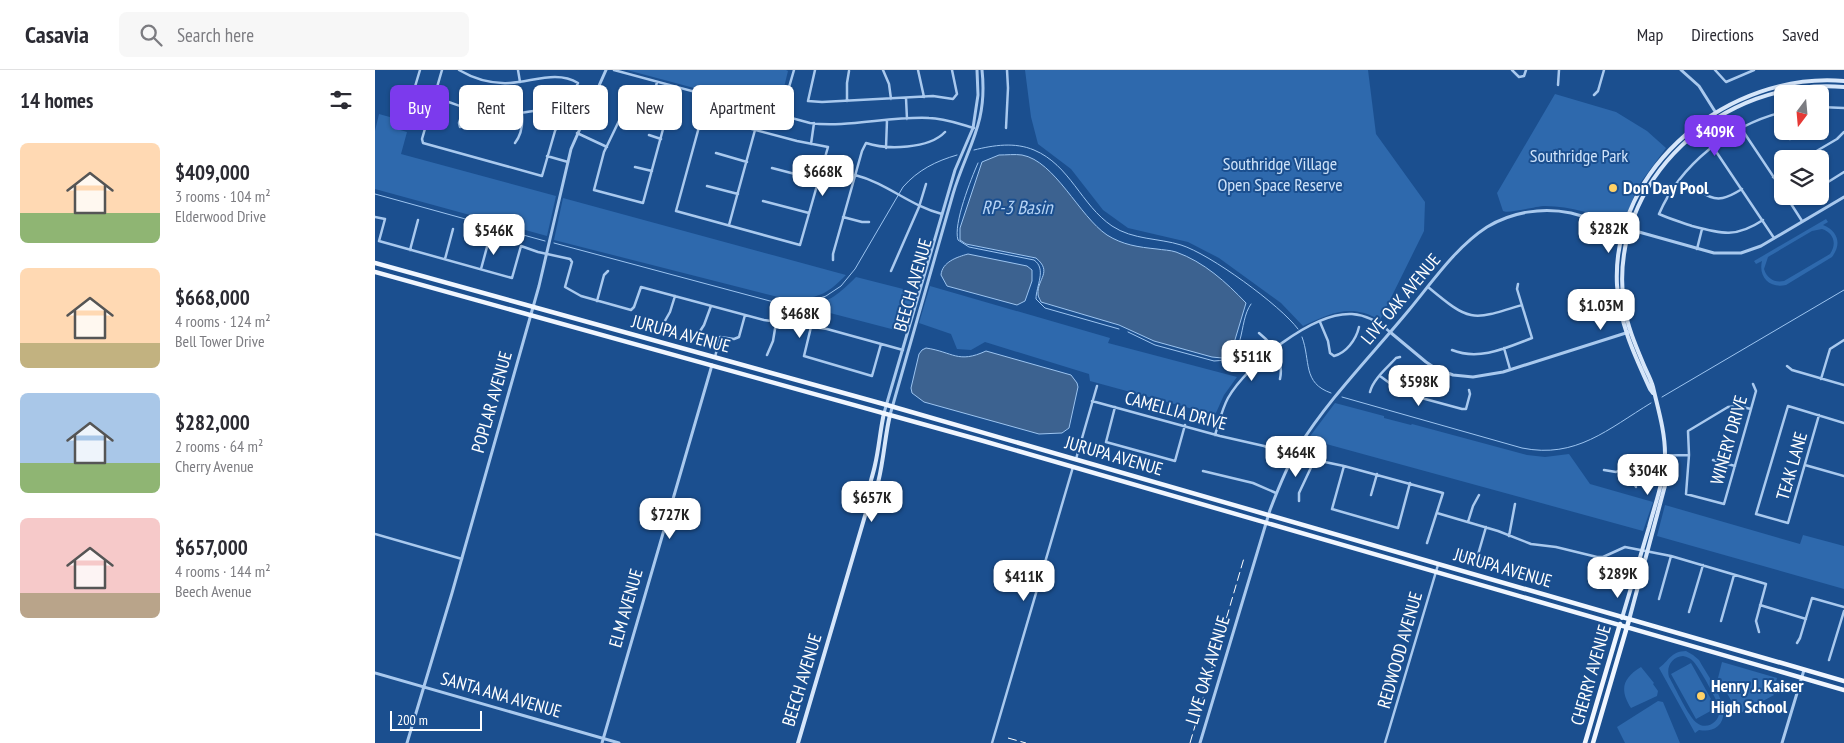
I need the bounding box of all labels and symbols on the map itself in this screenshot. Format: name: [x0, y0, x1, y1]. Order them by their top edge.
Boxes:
north arrow: [1774, 85, 1829, 140]
pin: $409K: [1680, 114, 1750, 157]
park label: Southridge Park: [1530, 144, 1628, 167]
park label: Southridge Village Open Space Reserve: [1217, 152, 1343, 196]
pin: $668K: [788, 154, 858, 197]
place label: Don Day Pool: [1623, 176, 1709, 199]
marker: Don Day Pool: [1607, 182, 1619, 194]
water label: RP-3 Basin: [981, 195, 1054, 219]
pin: $282K: [1574, 212, 1644, 254]
pin: $546K: [459, 214, 529, 256]
street label: BEECH AVENUE: [888, 236, 937, 334]
street label: LIVE OAK AVENUE: [1356, 248, 1445, 349]
pin: $1.03M: [1560, 288, 1642, 331]
pin: $468K: [765, 296, 835, 339]
street label: JURUPA AVENUE: [628, 309, 733, 358]
pin: $511K: [1217, 340, 1287, 382]
street label: POPLAR AVENUE: [466, 348, 517, 455]
pin: $598K: [1384, 364, 1454, 407]
street label: CAMELLIA DRIVE: [1123, 386, 1230, 435]
street label: WINERY DRIVE: [1705, 393, 1752, 487]
street label: TEAK LANE: [1771, 429, 1812, 503]
street label: JURUPA AVENUE: [1062, 430, 1166, 480]
pin: $464K: [1261, 436, 1331, 478]
pin: $304K: [1613, 454, 1683, 496]
pin: $657K: [837, 480, 907, 523]
pin: $727K: [635, 498, 705, 540]
street label: JURUPA AVENUE: [1451, 542, 1555, 592]
pin: $289K: [1583, 556, 1653, 599]
pin: $411K: [989, 560, 1059, 602]
street label: ELM AVENUE: [603, 566, 648, 650]
street label: REDWOOD AVENUE: [1372, 589, 1427, 711]
street label: LIVE OAK AVENUE: [1180, 613, 1235, 727]
street label: CHERRY AVENUE: [1565, 622, 1616, 728]
street label: BEECH AVENUE: [777, 631, 827, 729]
street label: SANTA ANA AVENUE: [438, 666, 564, 723]
place label: Henry J. Kaiser High School: [1711, 674, 1804, 718]
marker: Henry J. Kaiser High School: [1695, 690, 1707, 702]
scale bar: [390, 708, 483, 731]

